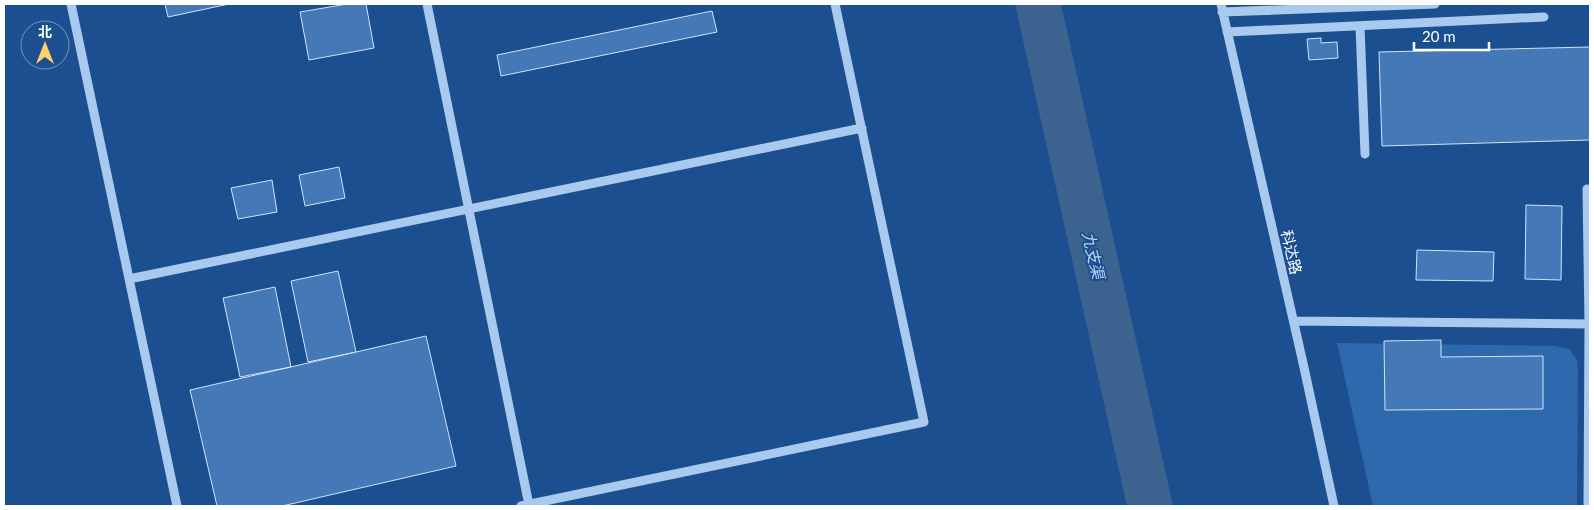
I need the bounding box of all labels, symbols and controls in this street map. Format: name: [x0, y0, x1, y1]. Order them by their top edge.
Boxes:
north arrow: [20, 20, 70, 70]
scale bar: [1414, 20, 1489, 52]
text: 北: [38, 23, 52, 40]
text: 20 m: [1422, 27, 1456, 45]
street label: 科达路: [1278, 228, 1306, 276]
water label: 九支渠: [1079, 229, 1109, 282]

